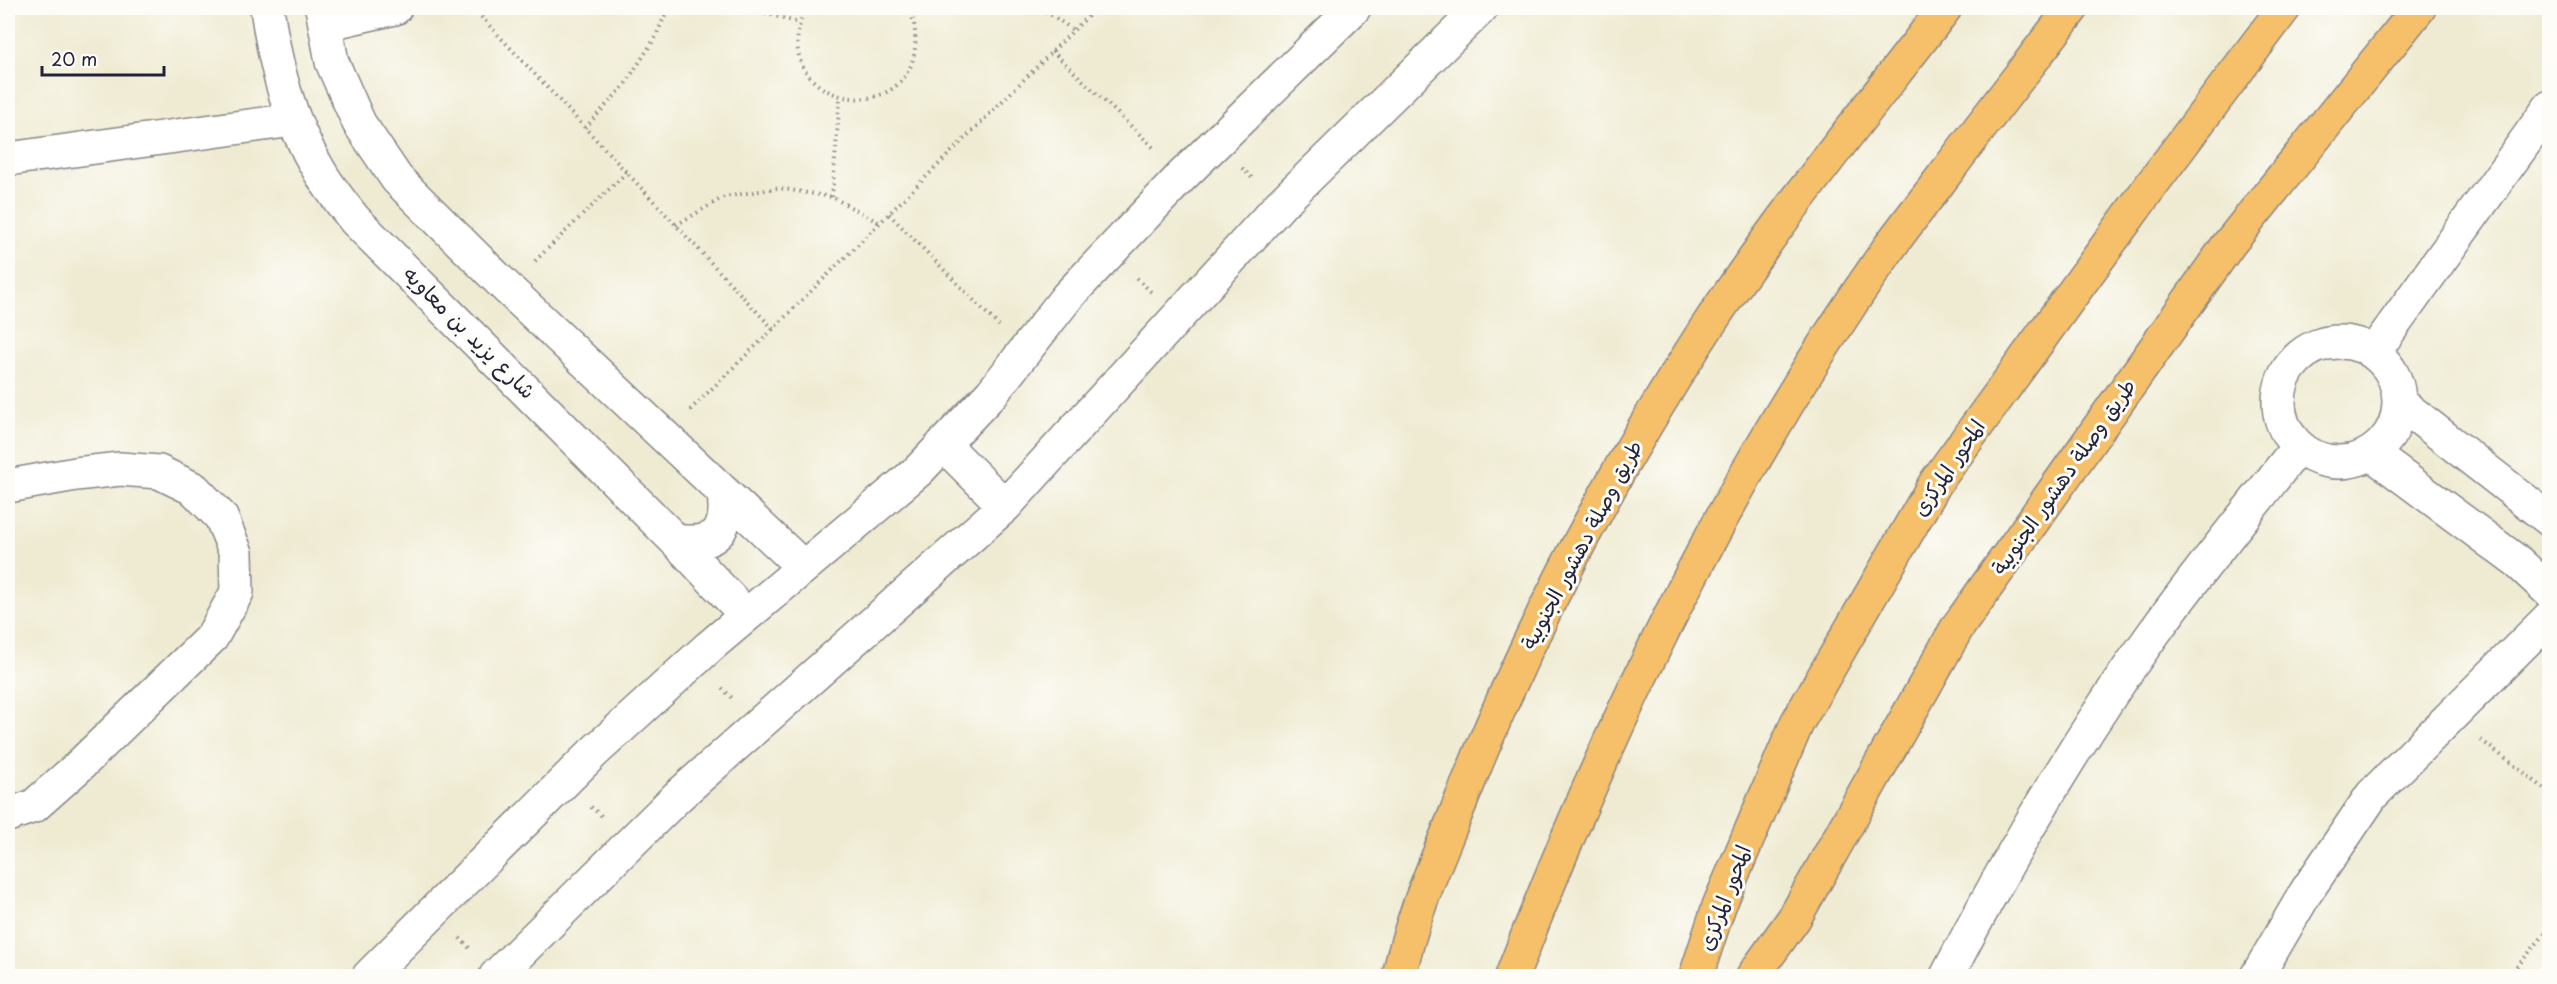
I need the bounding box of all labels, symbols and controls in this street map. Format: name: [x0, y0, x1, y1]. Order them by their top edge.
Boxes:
scale bar: [42, 39, 164, 77]
text: 20 m: [51, 45, 97, 72]
street label: شارع يزيد بن معاويه: [396, 258, 544, 406]
street label: طريق وصلة دهشور الجنوبية: [1982, 371, 2142, 581]
street label: المحور المركزى: [1903, 412, 1992, 522]
street label: طريق وصلة دهشور الجنوبية: [1511, 434, 1649, 655]
street label: المحور المركزى: [1688, 840, 1758, 955]

